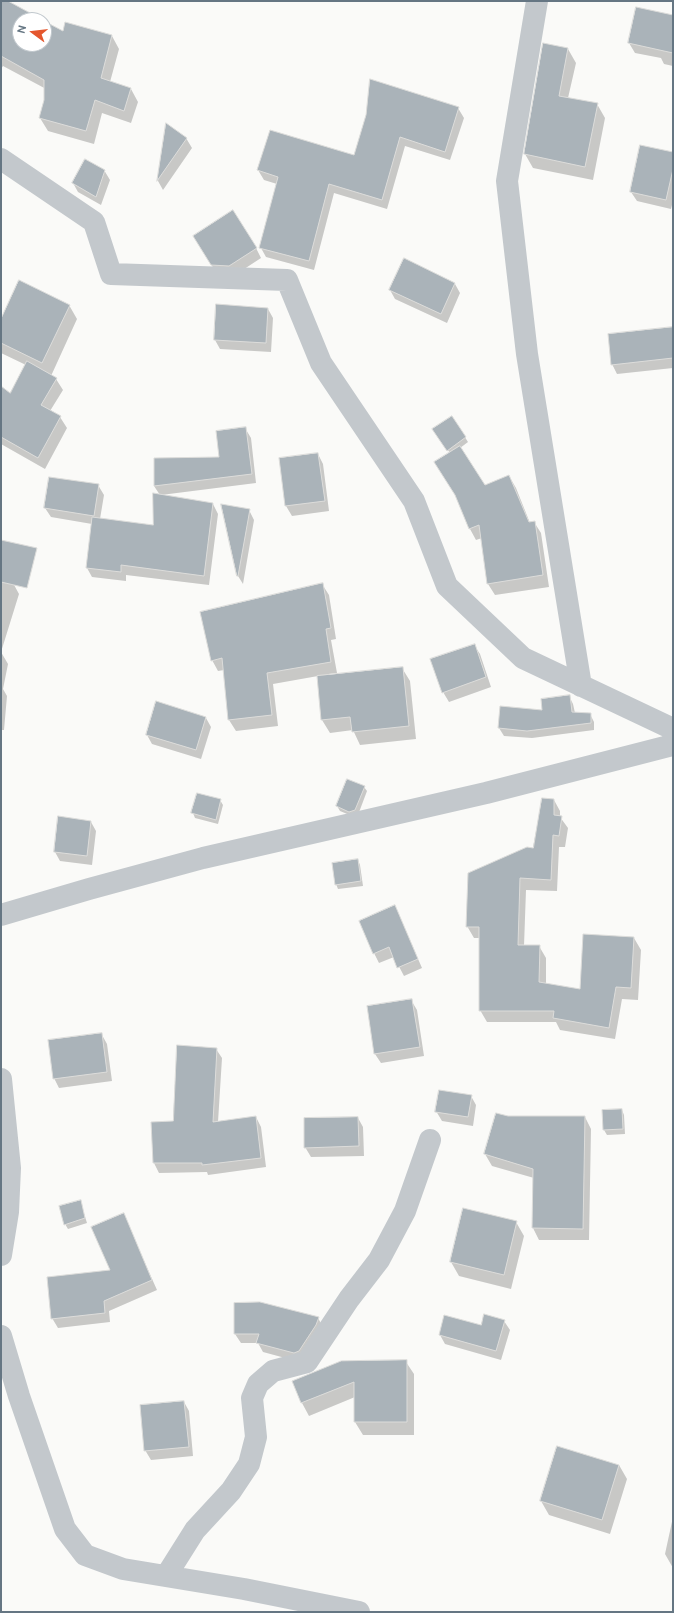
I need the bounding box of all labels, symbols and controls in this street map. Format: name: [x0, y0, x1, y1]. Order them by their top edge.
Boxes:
north arrow: [12, 12, 52, 52]
text: N: [15, 24, 28, 35]

